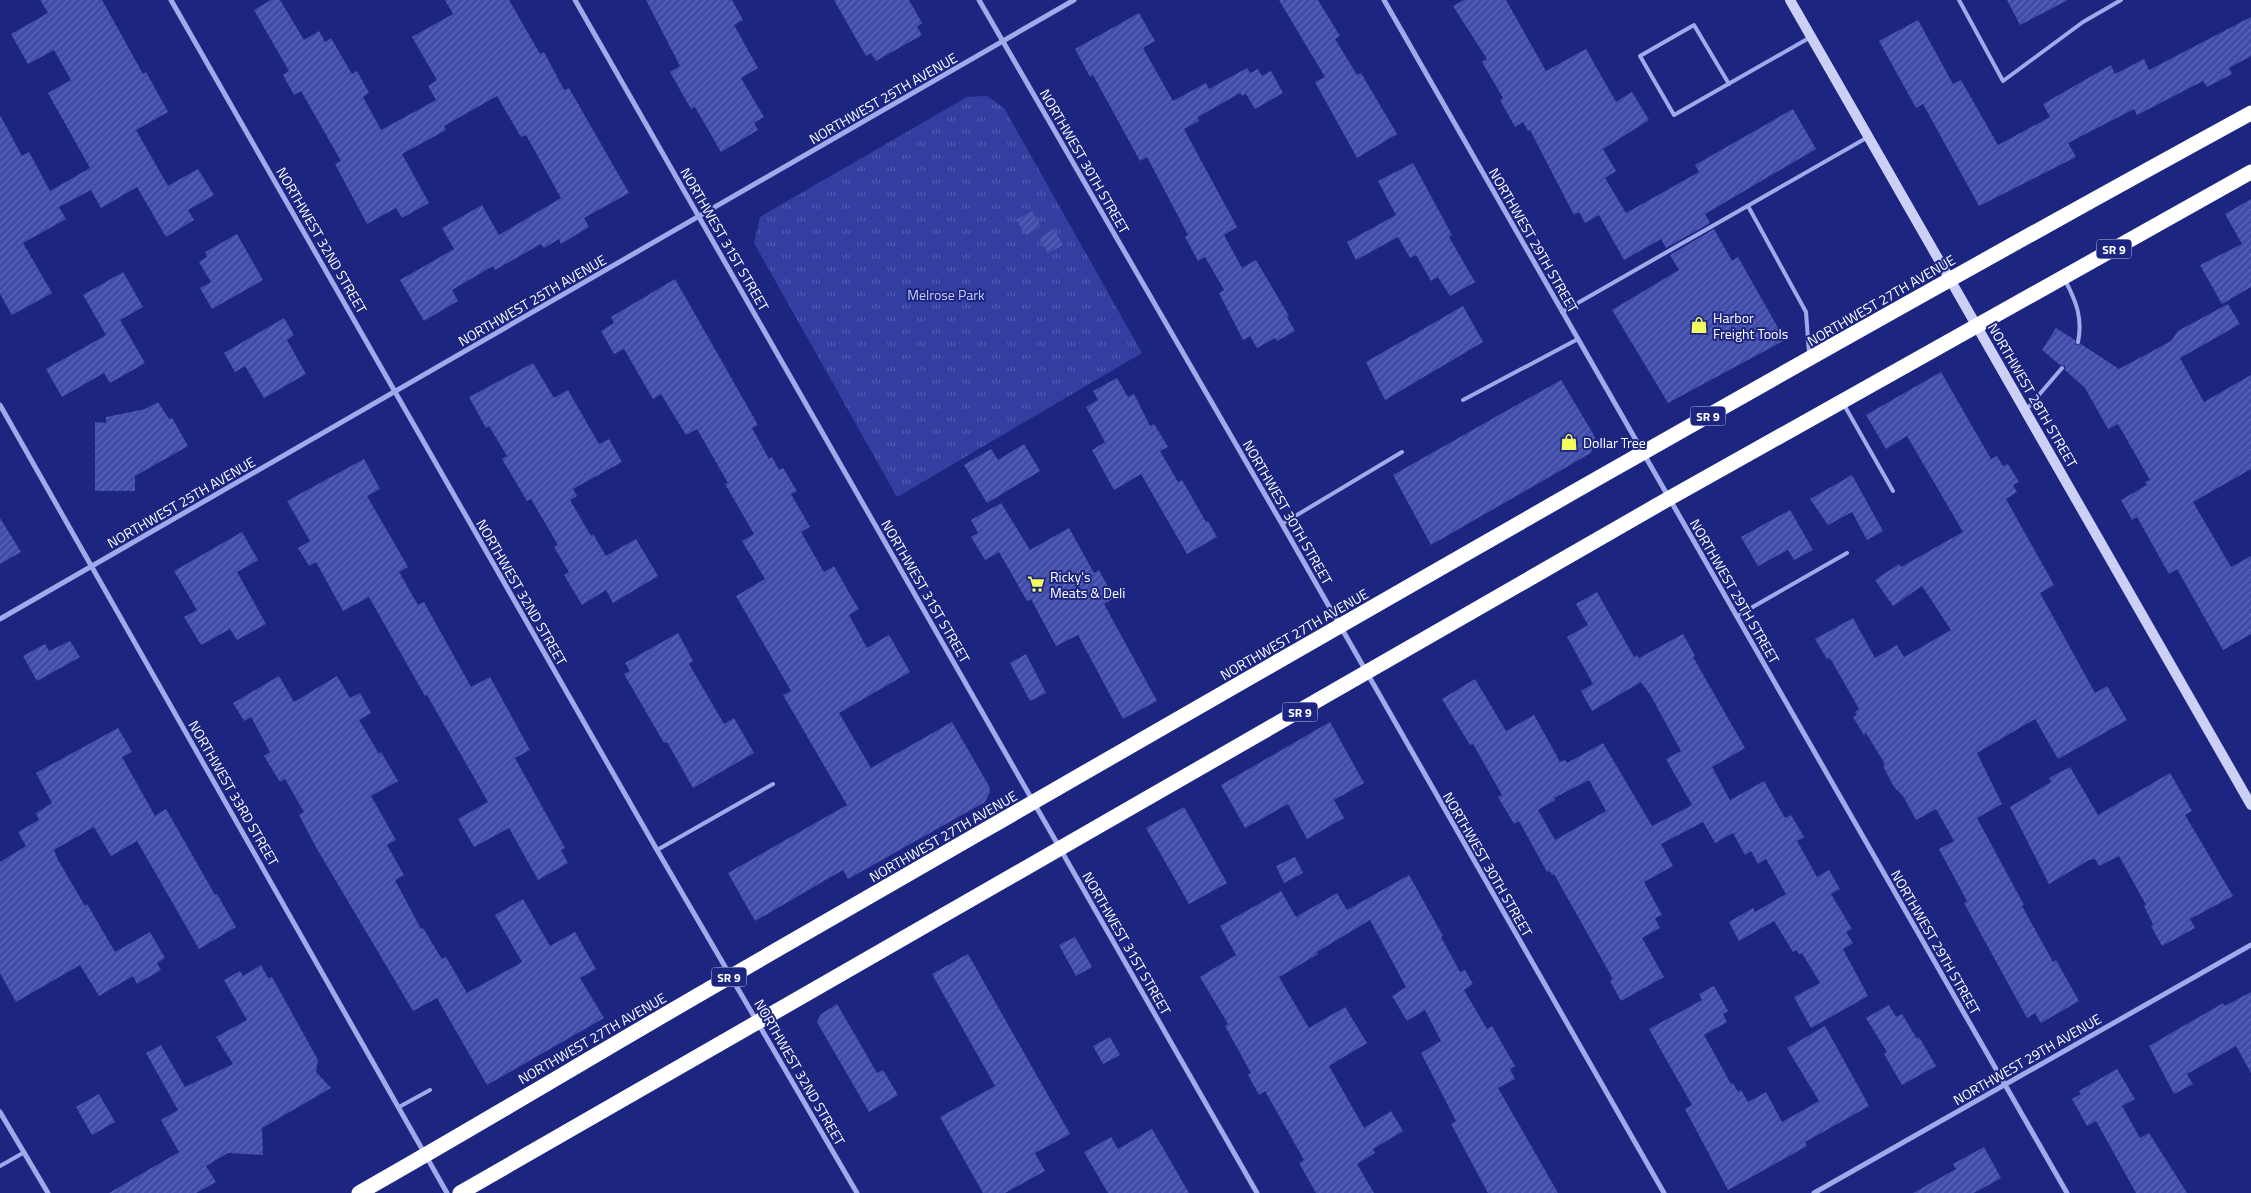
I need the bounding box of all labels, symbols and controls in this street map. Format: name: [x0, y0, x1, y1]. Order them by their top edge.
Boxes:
street label: NORTHWEST 25TH AVENUE: [805, 47, 961, 149]
street label: NORTHWEST 30TH STREET: [1035, 85, 1135, 238]
street label: NORTHWEST 32ND STREET: [271, 163, 373, 318]
street label: NORTHWEST 31ST STREET: [675, 163, 775, 315]
street label: NORTHWEST 29TH STREET: [1484, 164, 1584, 317]
road number: SR 9: [2096, 240, 2132, 258]
street label: NORTHWEST 25TH AVENUE: [454, 249, 610, 351]
street label: NORTHWEST 27TH AVENUE: [1803, 249, 1959, 351]
park label: Melrose Park: [907, 284, 985, 305]
place label: Harbor Freight Tools: [1713, 307, 1788, 344]
shop icon: Harbor Freight Tools: [1689, 315, 1709, 335]
street label: NORTHWEST 28TH STREET: [1983, 319, 2083, 472]
road number: SR 9: [1690, 406, 1726, 426]
shop icon: Dollar Tree: [1559, 432, 1579, 452]
place label: Dollar Tree: [1583, 432, 1646, 453]
street label: NORTHWEST 30TH STREET: [1238, 436, 1338, 589]
street label: NORTHWEST 25TH AVENUE: [103, 451, 259, 553]
street label: NORTHWEST 32ND STREET: [471, 515, 573, 670]
street label: NORTHWEST 31ST STREET: [876, 515, 976, 667]
street label: NORTHWEST 29TH STREET: [1685, 515, 1785, 668]
place label: Ricky's Meats & Deli: [1050, 566, 1125, 603]
supermarket icon: Ricky's Meats & Deli: [1026, 574, 1046, 594]
street label: NORTHWEST 27TH AVENUE: [1216, 583, 1372, 685]
road number: SR 9: [1282, 702, 1318, 722]
street label: NORTHWEST 33RD STREET: [184, 716, 285, 870]
street label: NORTHWEST 27TH AVENUE: [865, 785, 1021, 887]
street label: NORTHWEST 30TH STREET: [1438, 788, 1538, 941]
street label: NORTHWEST 29TH STREET: [1886, 866, 1986, 1019]
street label: NORTHWEST 31ST STREET: [1077, 867, 1177, 1019]
road number: SR 9: [712, 968, 746, 986]
street label: NORTHWEST 27TH AVENUE: [514, 987, 670, 1089]
street label: NORTHWEST 32ND STREET: [749, 995, 851, 1150]
street label: NORTHWEST 29TH AVENUE: [1949, 1008, 2105, 1110]

